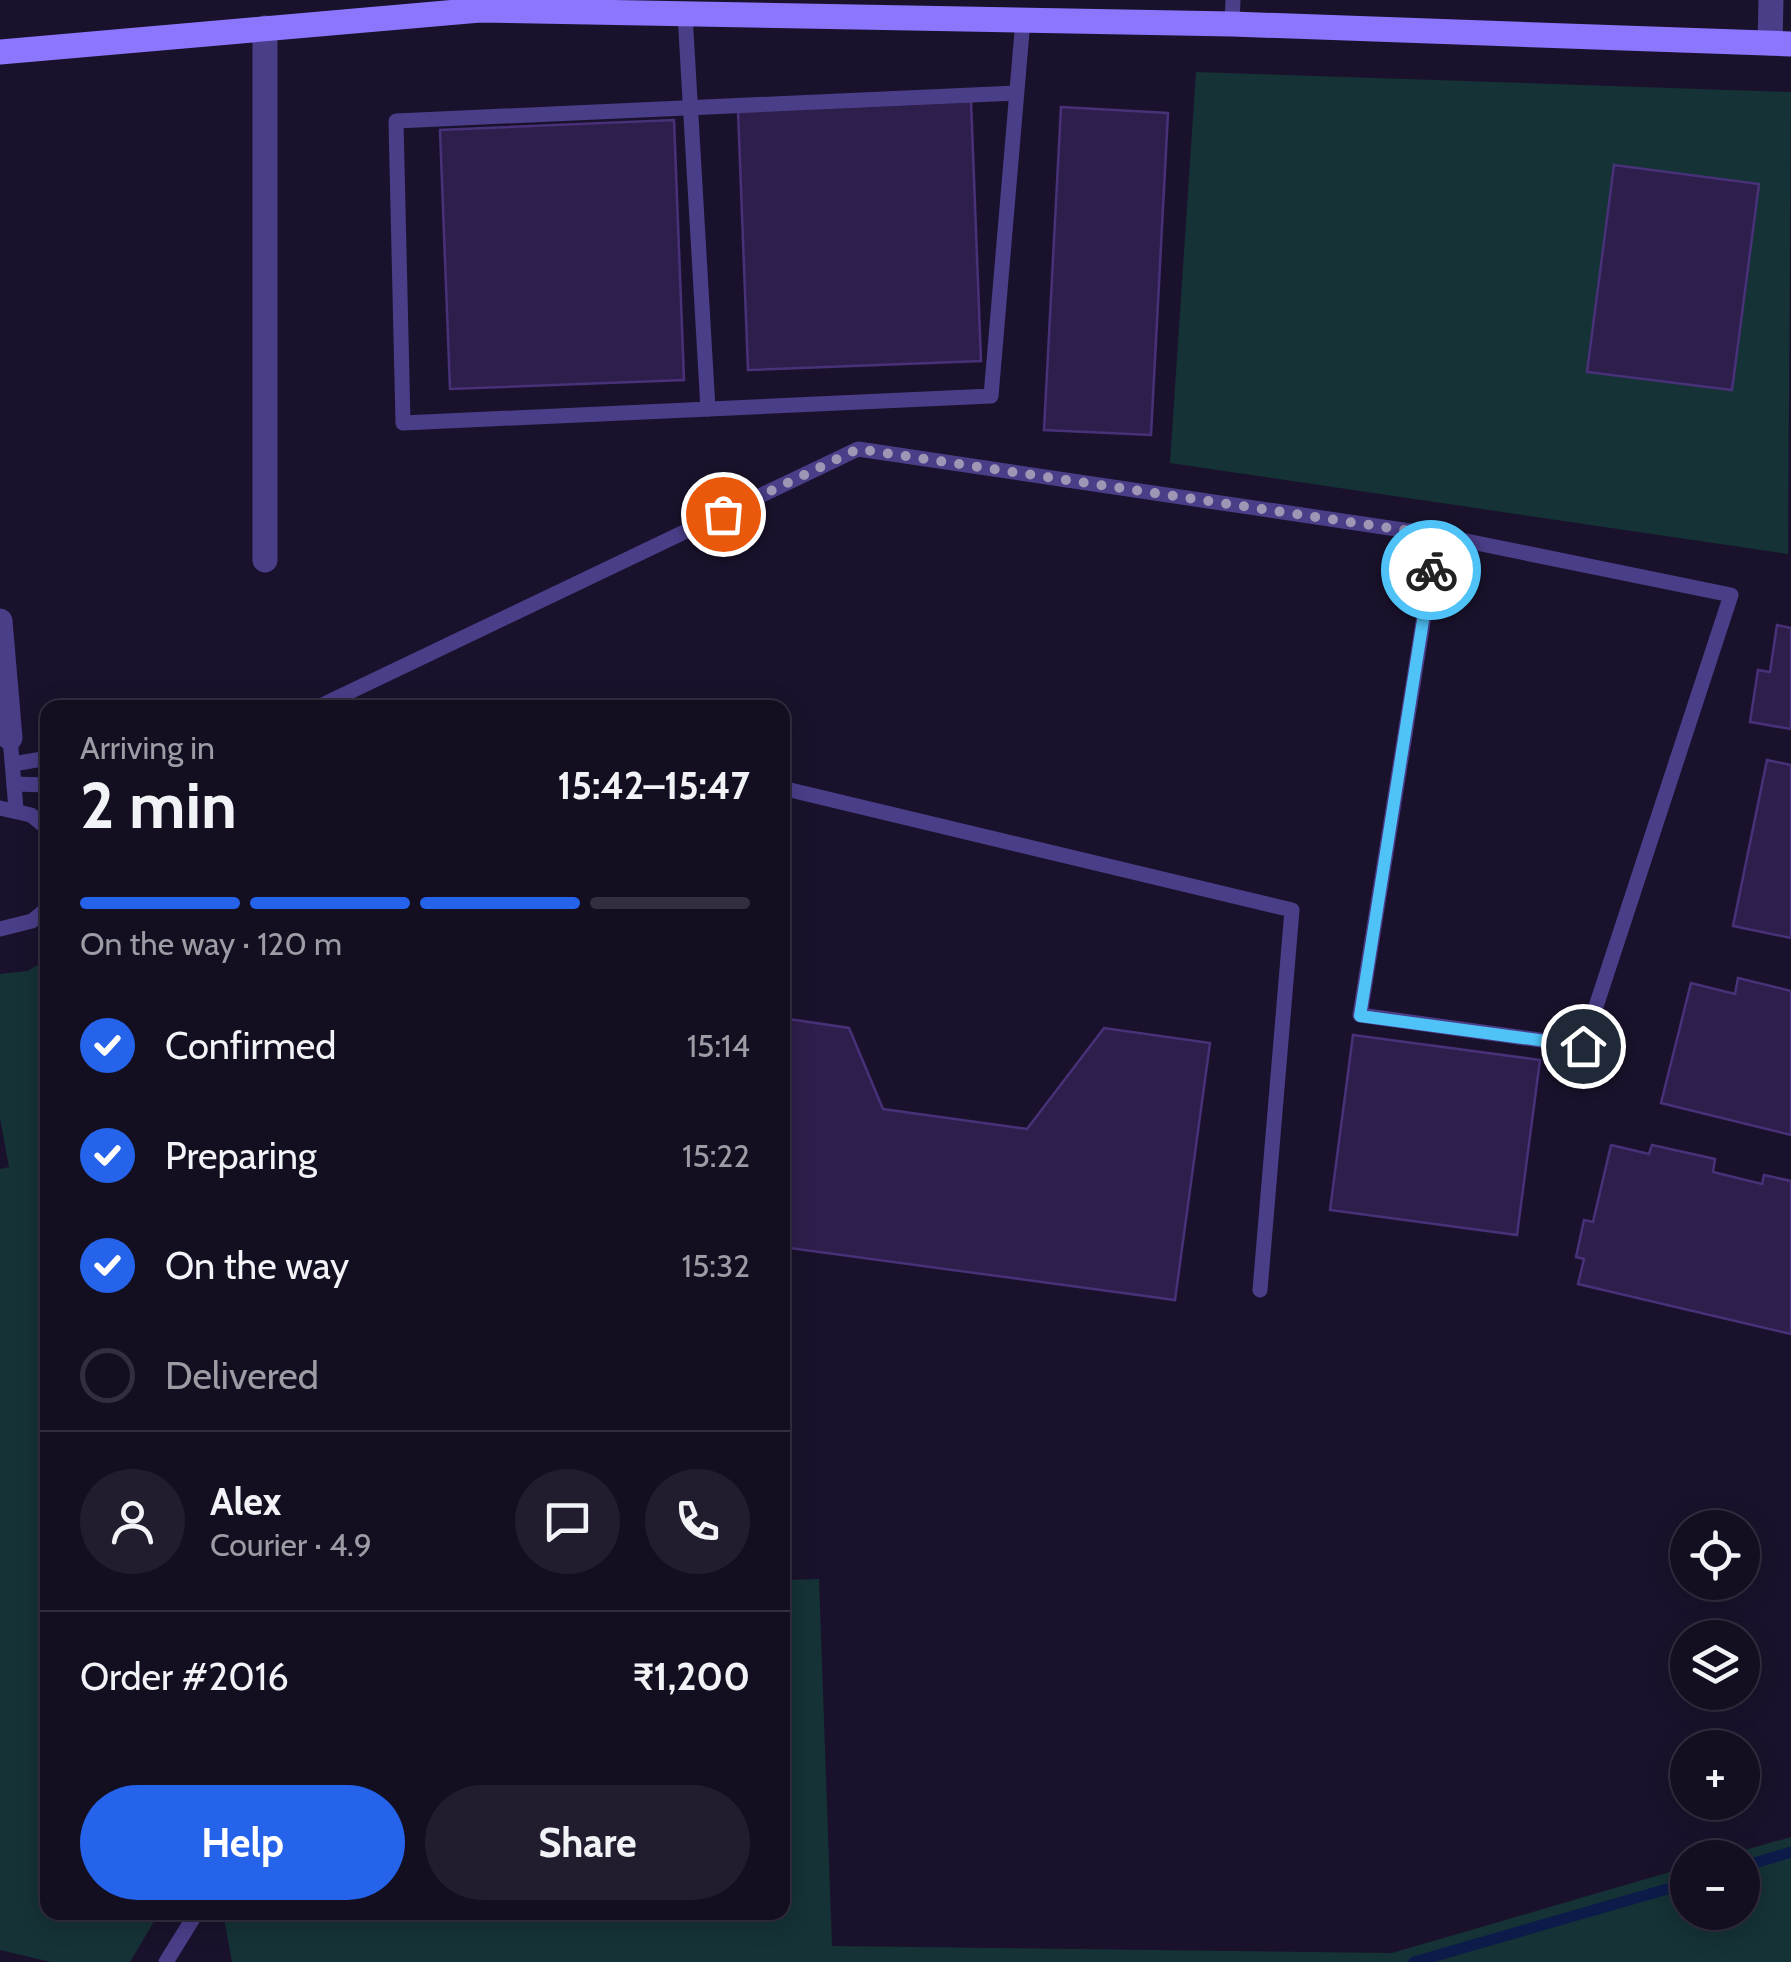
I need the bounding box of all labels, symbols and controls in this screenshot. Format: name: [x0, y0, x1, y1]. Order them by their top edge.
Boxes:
pin: [681, 472, 766, 557]
icon: bag: [696, 487, 751, 542]
courier: [1381, 520, 1481, 620]
icon: bike: [1404, 543, 1459, 598]
text: Arriving in: [80, 728, 215, 767]
text: 15:42–15:47: [558, 762, 750, 809]
text: 2 min: [80, 765, 237, 844]
text: On the way · 120 m: [80, 924, 342, 963]
pin: [1541, 1004, 1626, 1089]
icon: check: [80, 1018, 135, 1073]
icon: home: [1556, 1019, 1611, 1074]
text: Confirmed: [165, 1022, 336, 1069]
text: 15:14: [687, 1026, 750, 1065]
icon: check: [80, 1128, 135, 1183]
text: Preparing: [165, 1132, 317, 1179]
text: 15:22: [682, 1136, 750, 1175]
icon: check: [80, 1238, 135, 1293]
text: On the way: [165, 1242, 349, 1289]
text: 15:32: [682, 1246, 750, 1285]
text: Delivered: [165, 1352, 319, 1399]
button: person: [80, 1469, 185, 1574]
button: chat: [515, 1469, 620, 1574]
button: phone: [645, 1469, 750, 1574]
text: Alex: [210, 1478, 281, 1525]
map controls: [1670, 1510, 1760, 1930]
button: locate: [1670, 1510, 1760, 1600]
text: Courier · 4.9: [210, 1525, 372, 1564]
button: layers: [1670, 1620, 1760, 1710]
text: Order #2016: [80, 1653, 289, 1700]
text: ₹1,200: [633, 1653, 750, 1700]
button: +: [1670, 1730, 1760, 1820]
button: Help: [80, 1785, 405, 1900]
button: Share: [425, 1785, 750, 1900]
button: −: [1670, 1840, 1760, 1930]

